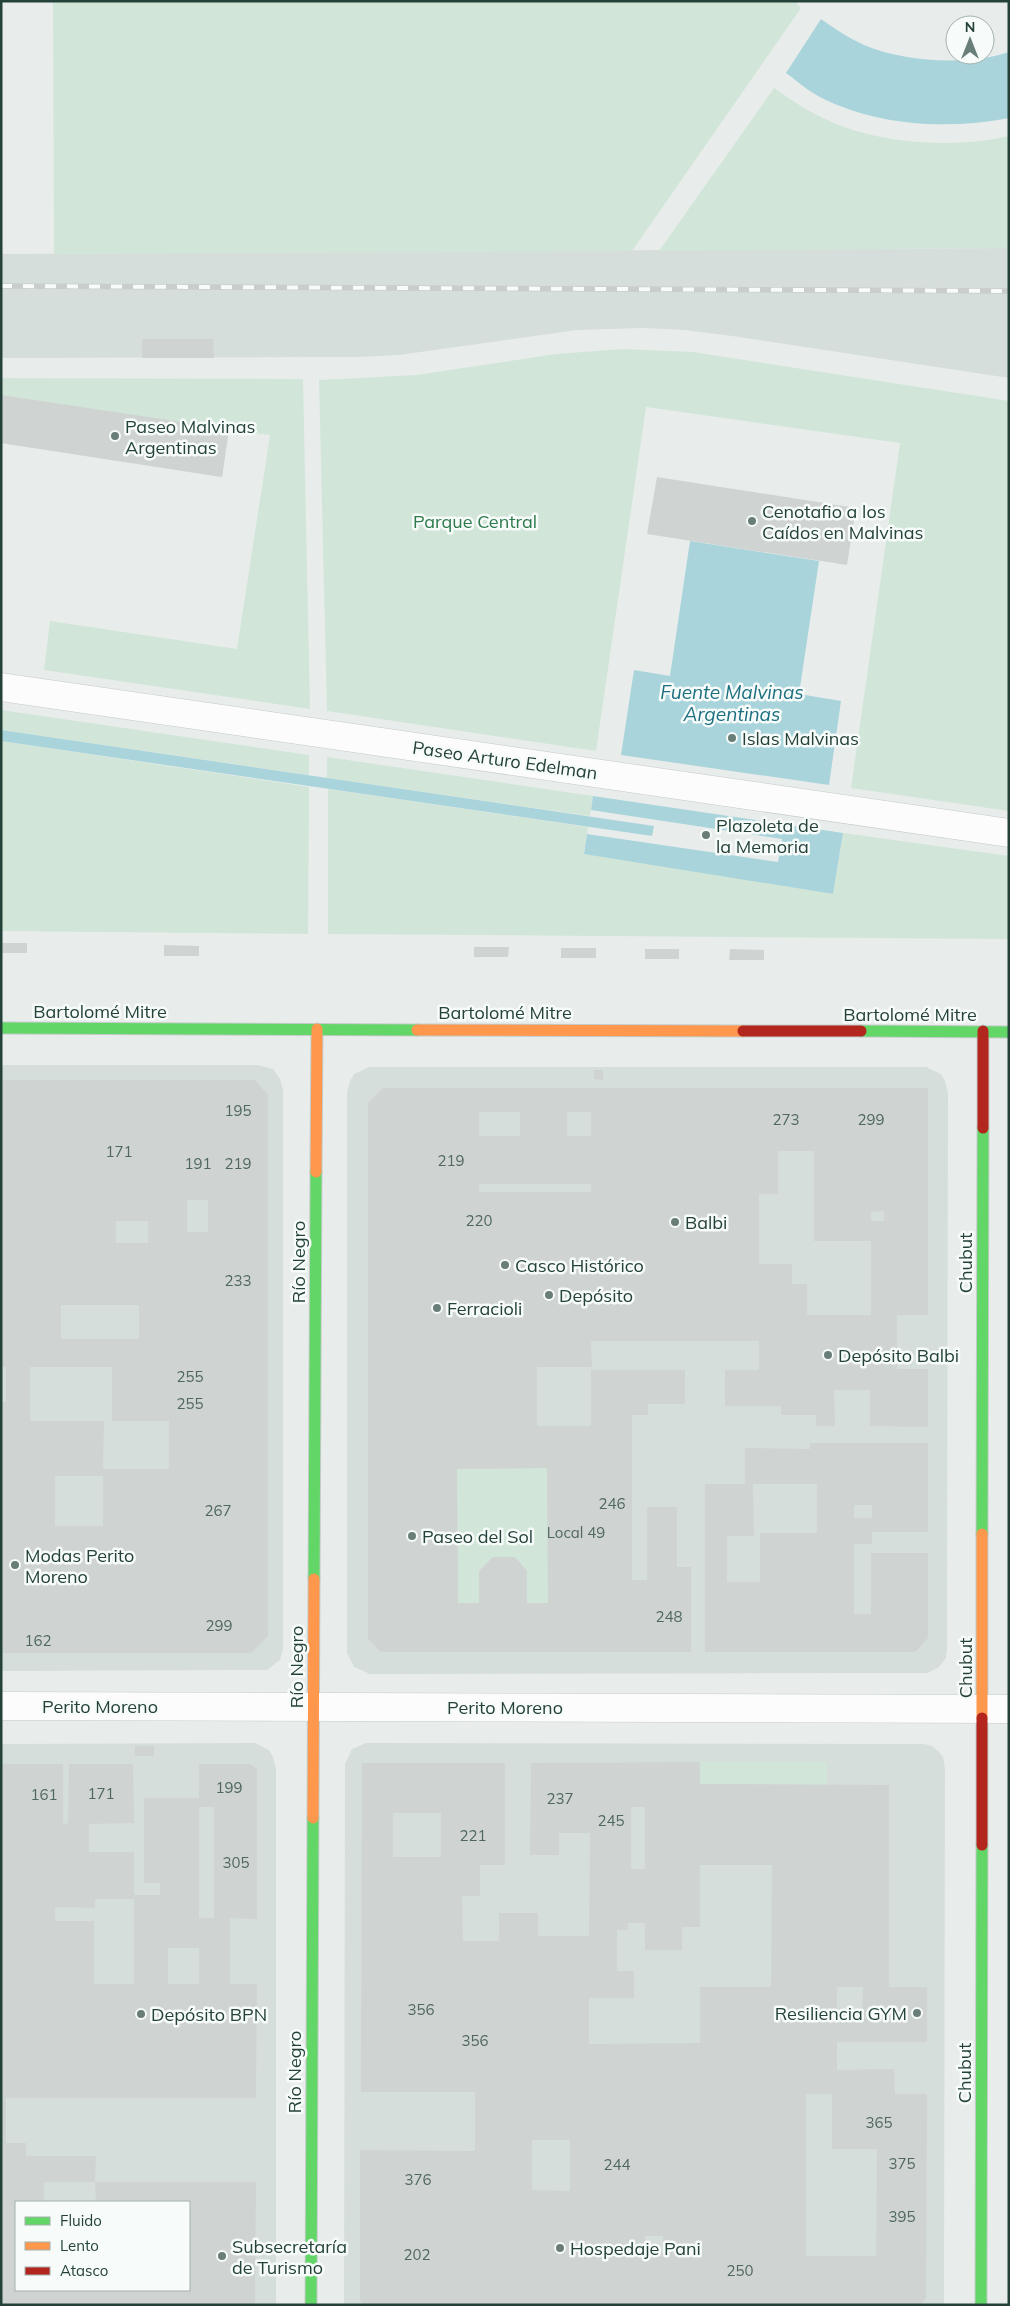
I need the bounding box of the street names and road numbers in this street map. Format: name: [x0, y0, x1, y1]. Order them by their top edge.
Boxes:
street label: Paseo Arturo Edelman: [411, 736, 599, 784]
street label: Bartolomé Mitre: [33, 1000, 167, 1023]
street label: Bartolomé Mitre: [438, 1001, 572, 1024]
street label: Bartolomé Mitre: [843, 1003, 977, 1026]
street label: Río Negro: [287, 1221, 310, 1303]
street label: Chubut: [954, 1233, 977, 1293]
street label: Río Negro: [285, 1626, 308, 1708]
street label: Chubut: [954, 1638, 977, 1698]
street label: Perito Moreno: [42, 1695, 158, 1718]
street label: Perito Moreno: [447, 1696, 563, 1719]
street label: Río Negro: [283, 2031, 306, 2113]
street label: Chubut: [953, 2043, 976, 2103]

